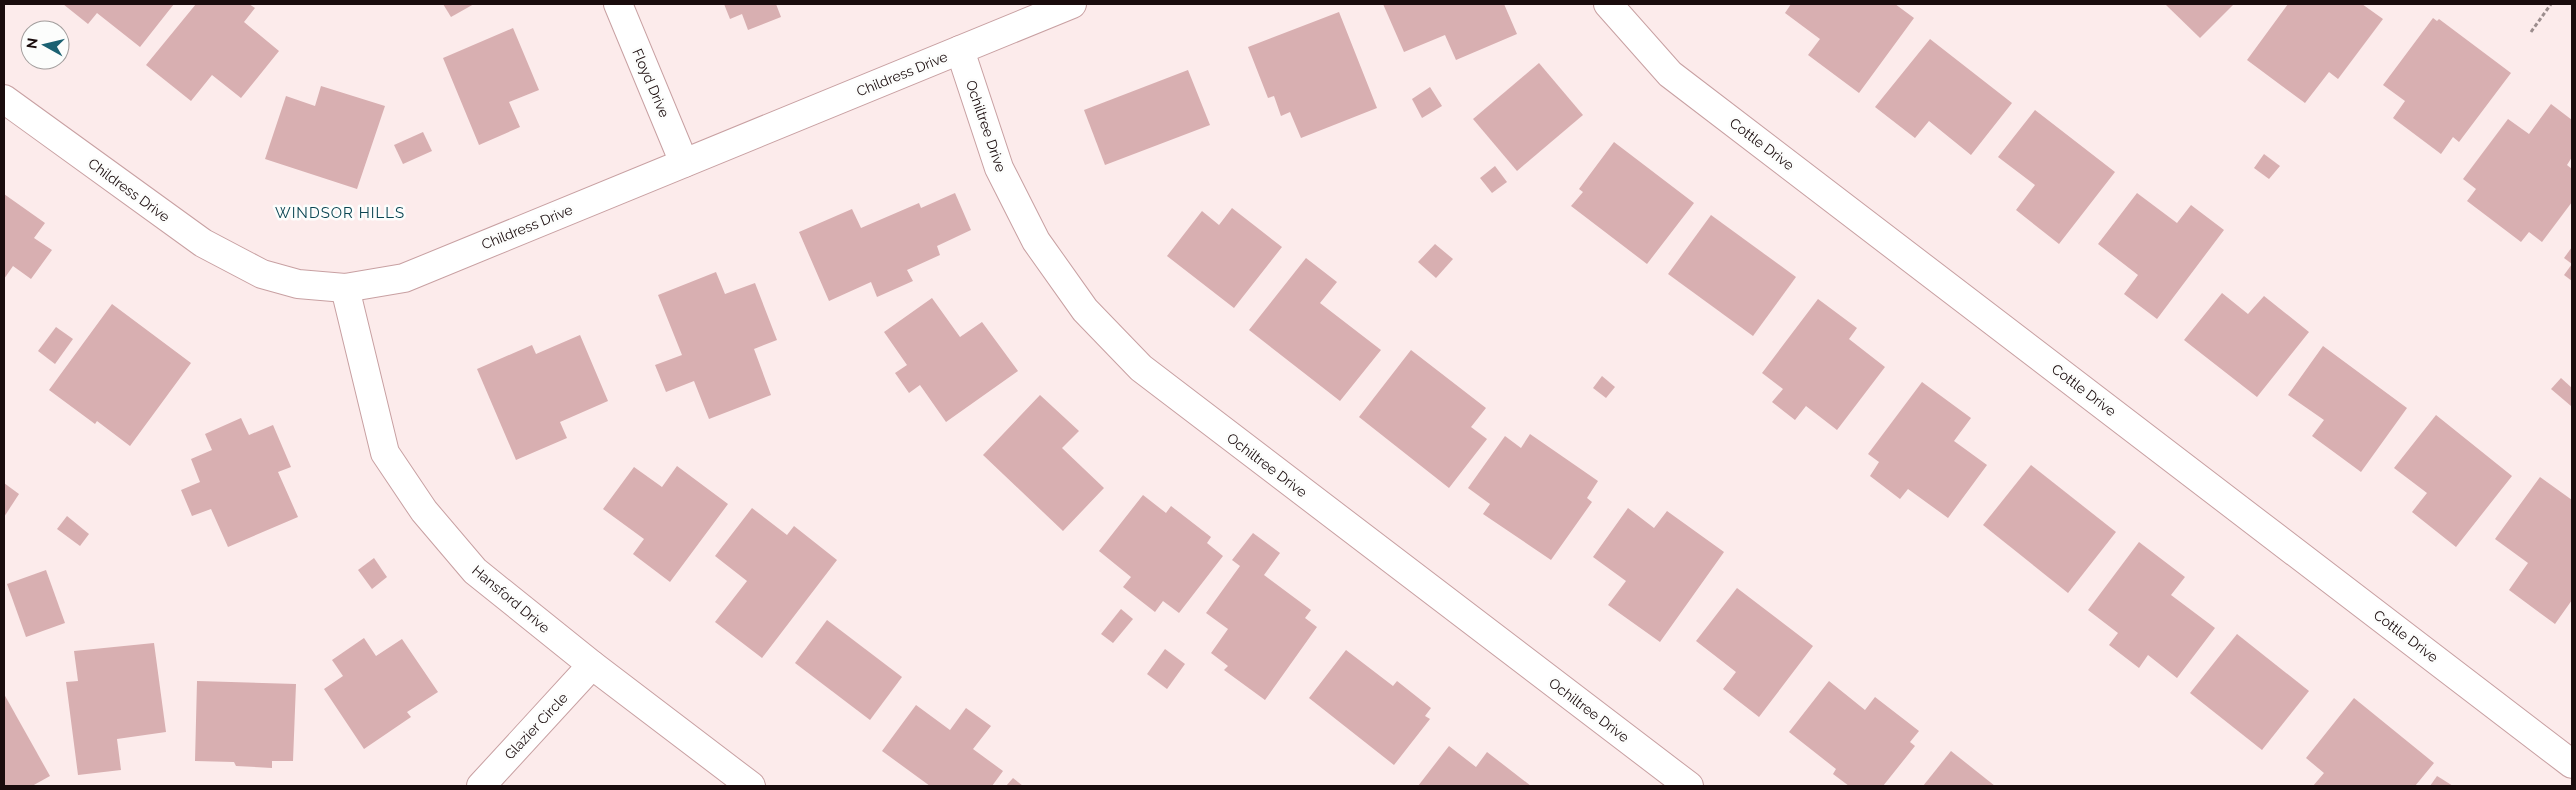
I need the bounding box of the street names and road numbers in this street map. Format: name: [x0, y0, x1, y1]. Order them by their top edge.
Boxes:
street label: Floyd Drive: [629, 46, 673, 120]
street label: Childress Drive: [854, 48, 950, 100]
street label: Ochiltree Drive: [963, 78, 1009, 174]
street label: Cottle Drive: [1727, 115, 1797, 173]
street label: Childress Drive: [85, 155, 173, 225]
street label: Childress Drive: [479, 201, 575, 253]
street label: Cottle Drive: [2049, 361, 2119, 419]
street label: Ochiltree Drive: [1224, 430, 1310, 500]
street label: Hansford Drive: [469, 562, 553, 636]
street label: Cottle Drive: [2371, 607, 2441, 665]
street label: Ochiltree Drive: [1546, 675, 1632, 745]
street label: Glazier Circle: [501, 690, 571, 762]

